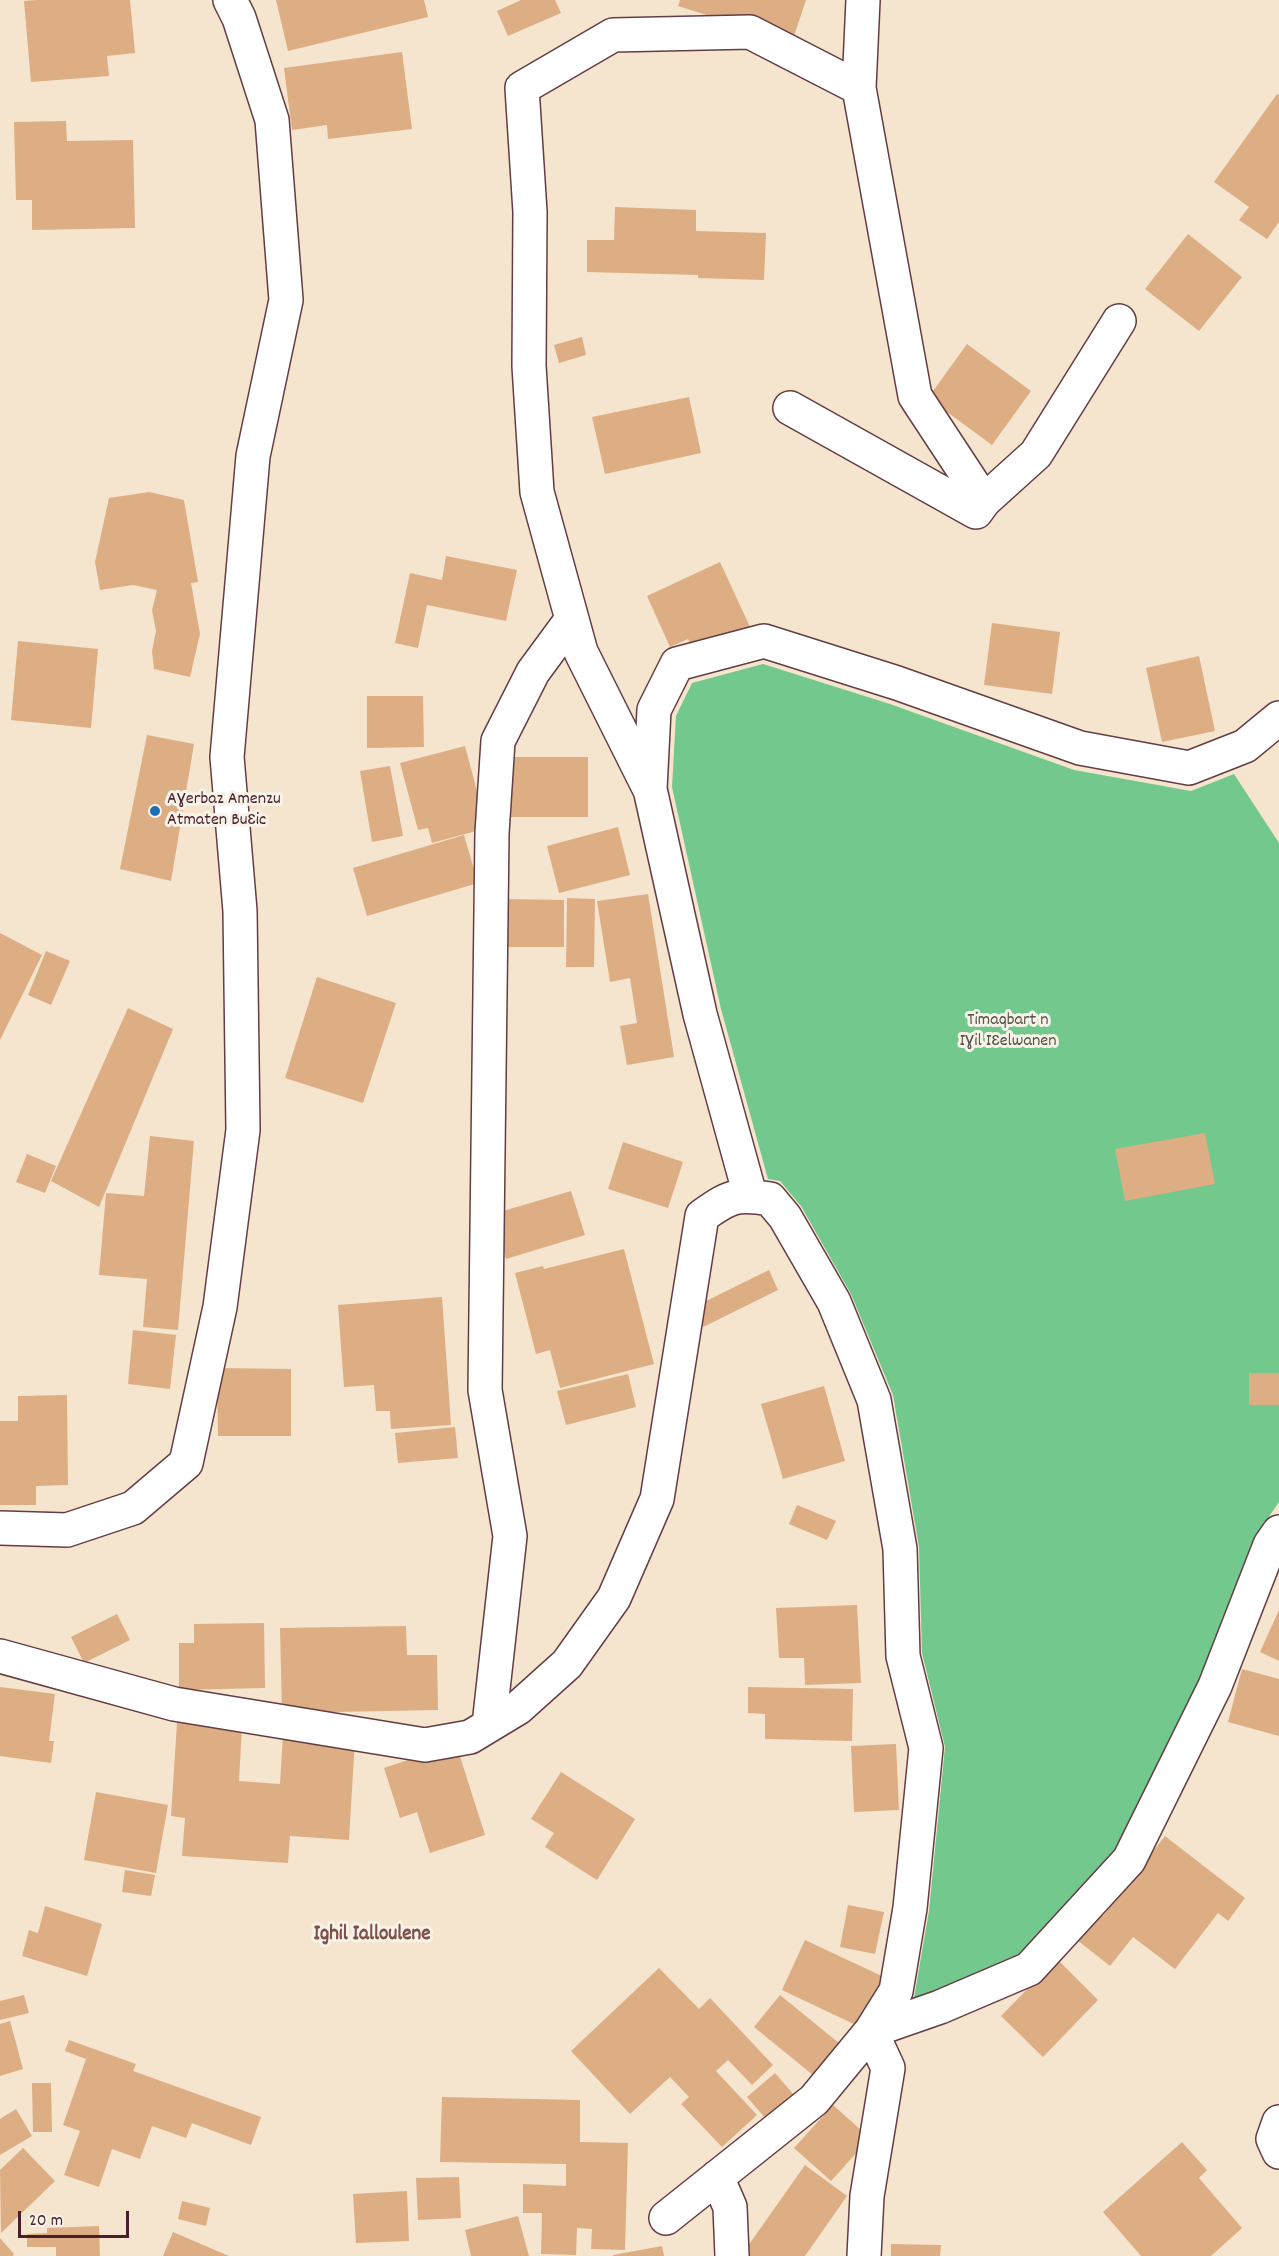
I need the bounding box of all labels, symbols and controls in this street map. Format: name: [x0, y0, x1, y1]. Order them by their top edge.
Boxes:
place label: Aɣerbaz Amenzu Atmaten Buɛic: [167, 790, 281, 832]
marker: Aɣerbaz Amenzu Atmaten Buɛic: [148, 804, 162, 818]
park label: Timaqbart n Iɣil Iɛelwanen: [960, 1011, 1056, 1054]
district label: Ighil Ialloulene: [314, 1923, 430, 1949]
scale bar: [21, 2199, 132, 2237]
text: 20 m: [29, 2209, 63, 2234]

